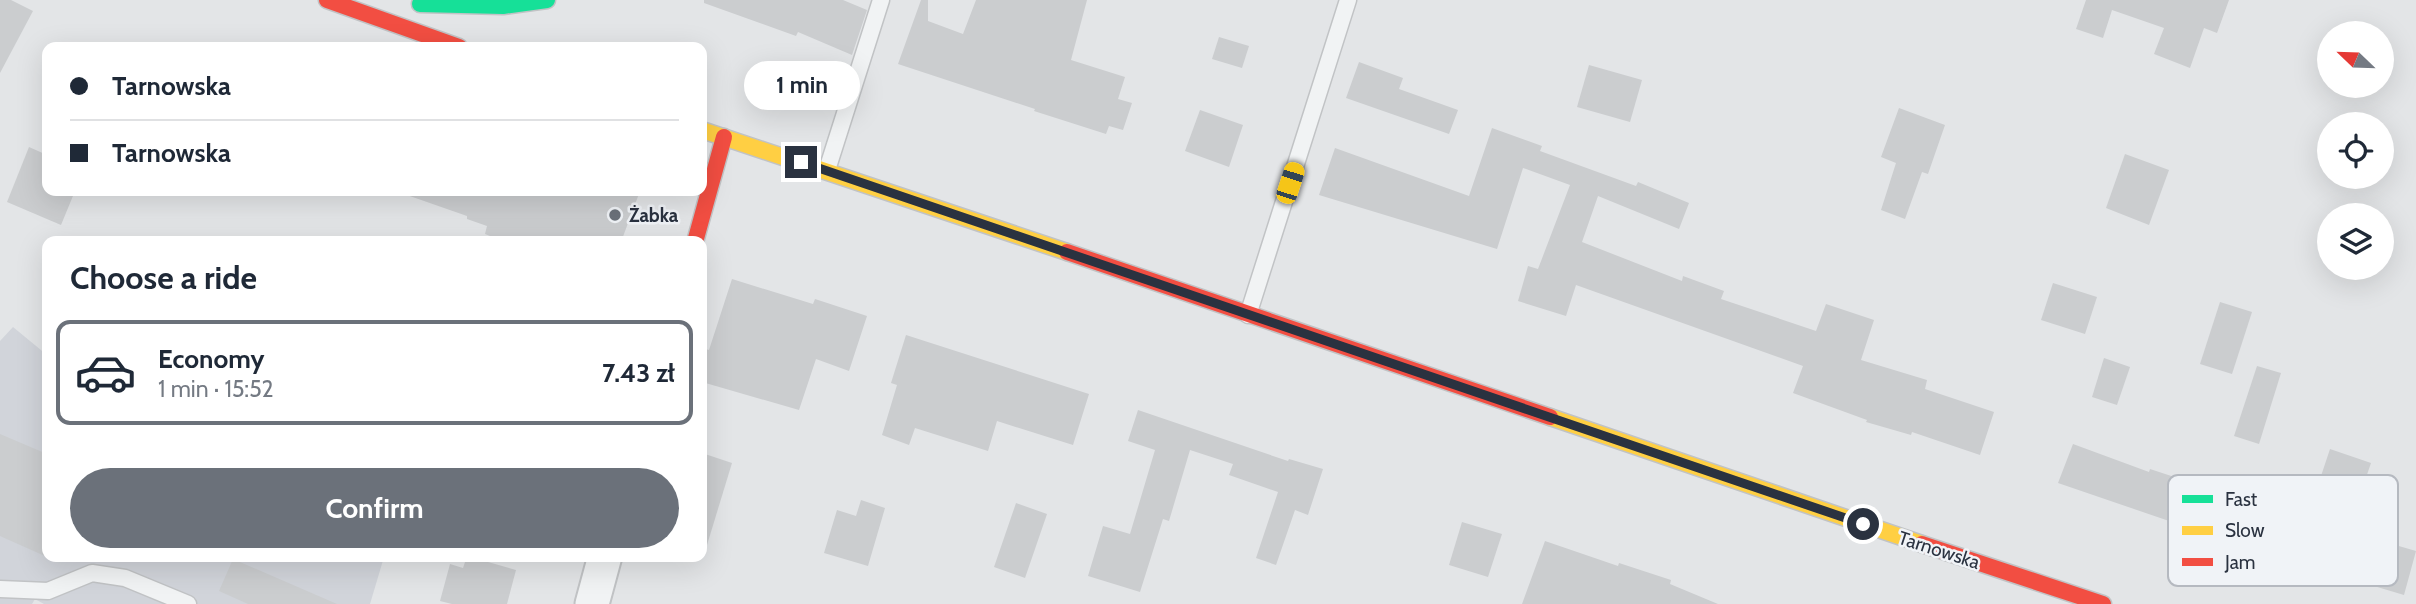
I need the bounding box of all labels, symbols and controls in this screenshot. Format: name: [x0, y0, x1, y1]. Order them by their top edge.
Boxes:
north arrow: [2317, 21, 2394, 98]
map controls: [2317, 21, 2394, 280]
callout: 1 min: [743, 60, 859, 110]
text: Tarnowska: [112, 70, 231, 102]
text: 1 min: [776, 71, 828, 99]
button: locate: [2317, 112, 2394, 189]
text: Tarnowska: [112, 137, 231, 169]
route end: [785, 146, 817, 178]
car: [1274, 160, 1307, 206]
button: layers: [2317, 203, 2394, 280]
place label: Żabka: [629, 204, 679, 227]
marker: Żabka: [607, 207, 623, 223]
text: Choose a ride: [70, 258, 257, 297]
icon: car: [74, 341, 137, 404]
text: Economy: [158, 343, 264, 375]
text: 7.43 zł: [602, 357, 675, 389]
text: 1 min · 15:52: [158, 375, 274, 403]
button: Confirm: [70, 468, 679, 548]
legend: [2168, 475, 2398, 586]
text: Fast: [2225, 488, 2258, 511]
route start: [1847, 508, 1879, 540]
text: Slow: [2225, 519, 2265, 542]
street label: Tarnowska: [1895, 526, 1983, 574]
text: Jam: [2224, 551, 2255, 574]

